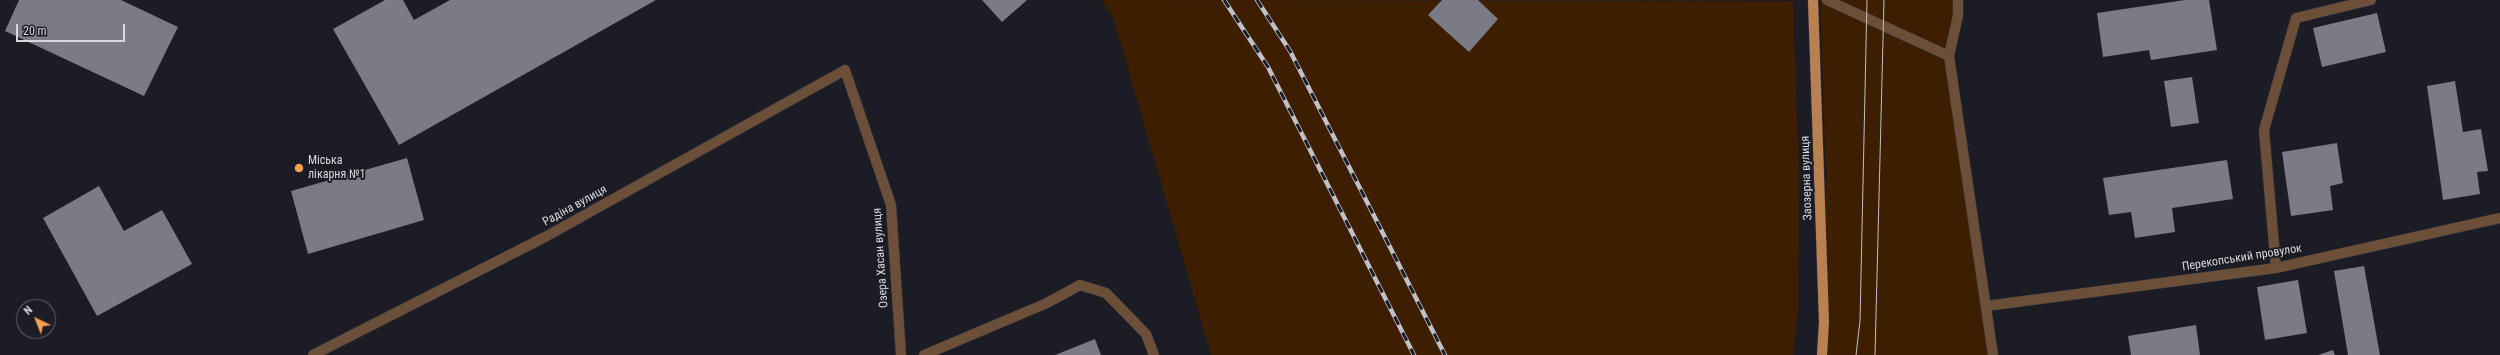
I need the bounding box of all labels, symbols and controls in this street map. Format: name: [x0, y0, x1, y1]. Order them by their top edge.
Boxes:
scale bar: [18, 16, 127, 42]
text: 20 m: [23, 24, 47, 38]
street label: Заозерна вулиця: [1798, 135, 1816, 221]
place label: Міська лікарня №1: [308, 154, 366, 182]
marker: Міська лікарня №1: [293, 162, 305, 174]
street label: Радіна вулиця: [540, 182, 610, 230]
street label: Озера Хасан вулиця: [870, 207, 892, 309]
street label: Перекопський провулок: [2181, 241, 2303, 275]
north arrow: [16, 299, 56, 339]
text: N: [21, 304, 35, 318]

